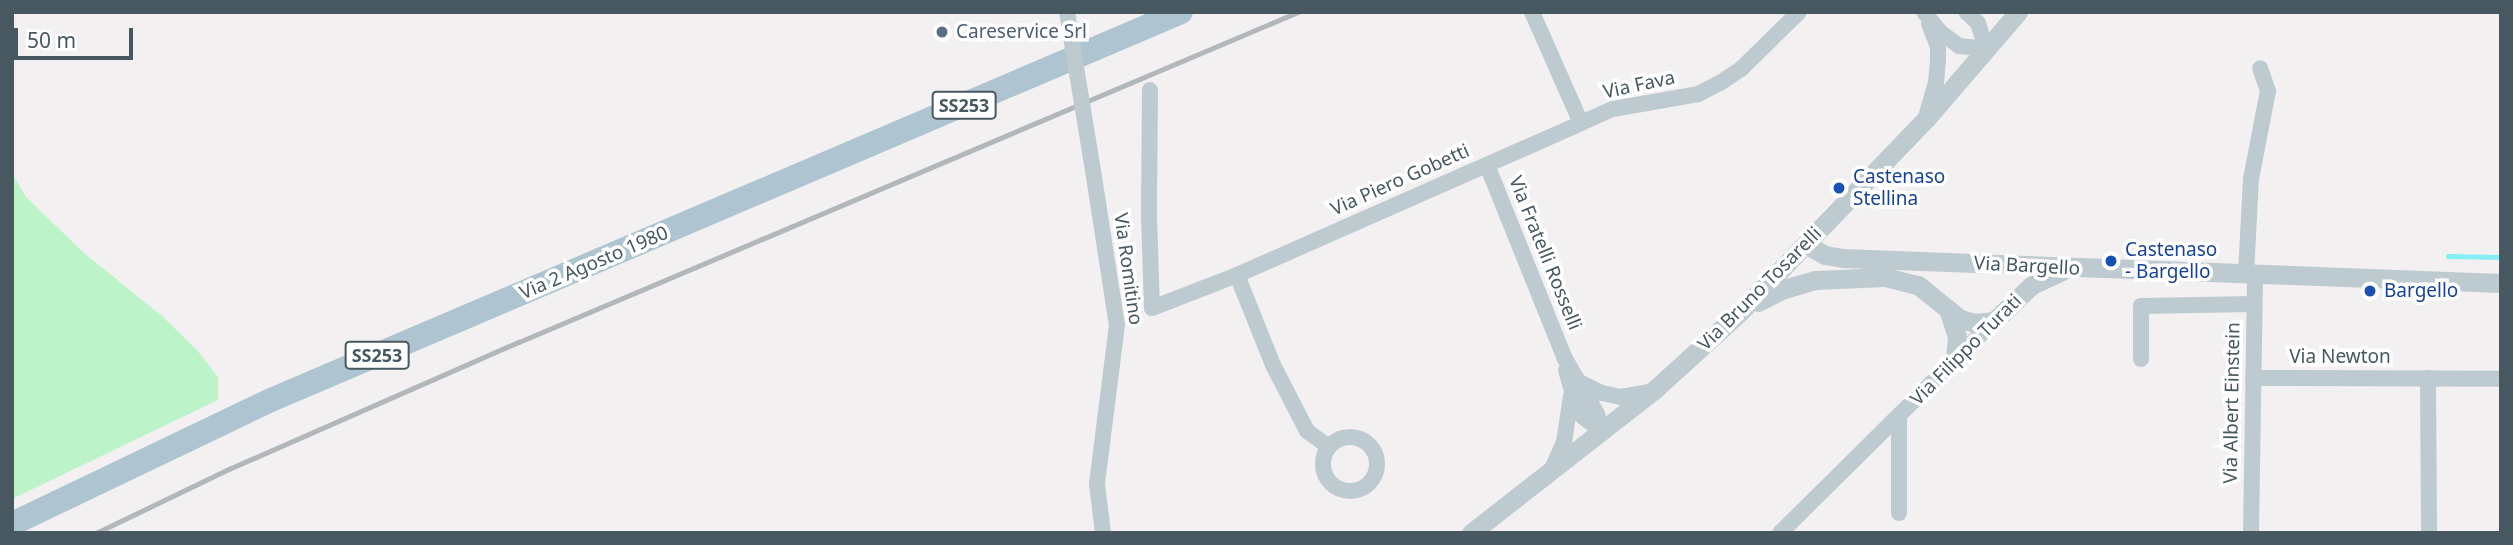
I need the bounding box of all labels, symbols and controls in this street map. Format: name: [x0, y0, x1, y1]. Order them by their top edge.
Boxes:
scale bar: [18, 14, 136, 58]
place label: Careservice Srl: [956, 21, 1087, 43]
marker: Careservice Srl: [934, 24, 950, 40]
text: 50 m: [27, 26, 76, 54]
street label: Via Fava: [1601, 66, 1677, 104]
road number: SS253: [931, 90, 997, 120]
street label: Via Piero Gobetti: [1327, 139, 1473, 221]
place label: Castenaso Stellina: [1853, 166, 1945, 210]
street label: Via Fratelli Rosselli: [1504, 173, 1586, 333]
marker: Castenaso Stellina: [1831, 180, 1847, 196]
street label: Via Romitino: [1109, 212, 1147, 326]
street label: Via 2 Agosto 1980: [516, 221, 672, 305]
street label: Via Bruno Tosarelli: [1693, 222, 1827, 356]
place label: Castenaso - Bargello: [2125, 239, 2217, 283]
street label: Via Bargello: [1973, 252, 2081, 280]
marker: Castenaso - Bargello: [2103, 253, 2119, 269]
place label: Bargello: [2384, 280, 2458, 302]
marker: Bargello: [2362, 283, 2378, 299]
street label: Via Filippo Turati: [1906, 290, 2026, 410]
street label: Via Albert Einstein: [2219, 322, 2245, 484]
road number: SS253: [344, 340, 410, 370]
street label: Via Newton: [2289, 346, 2391, 368]

